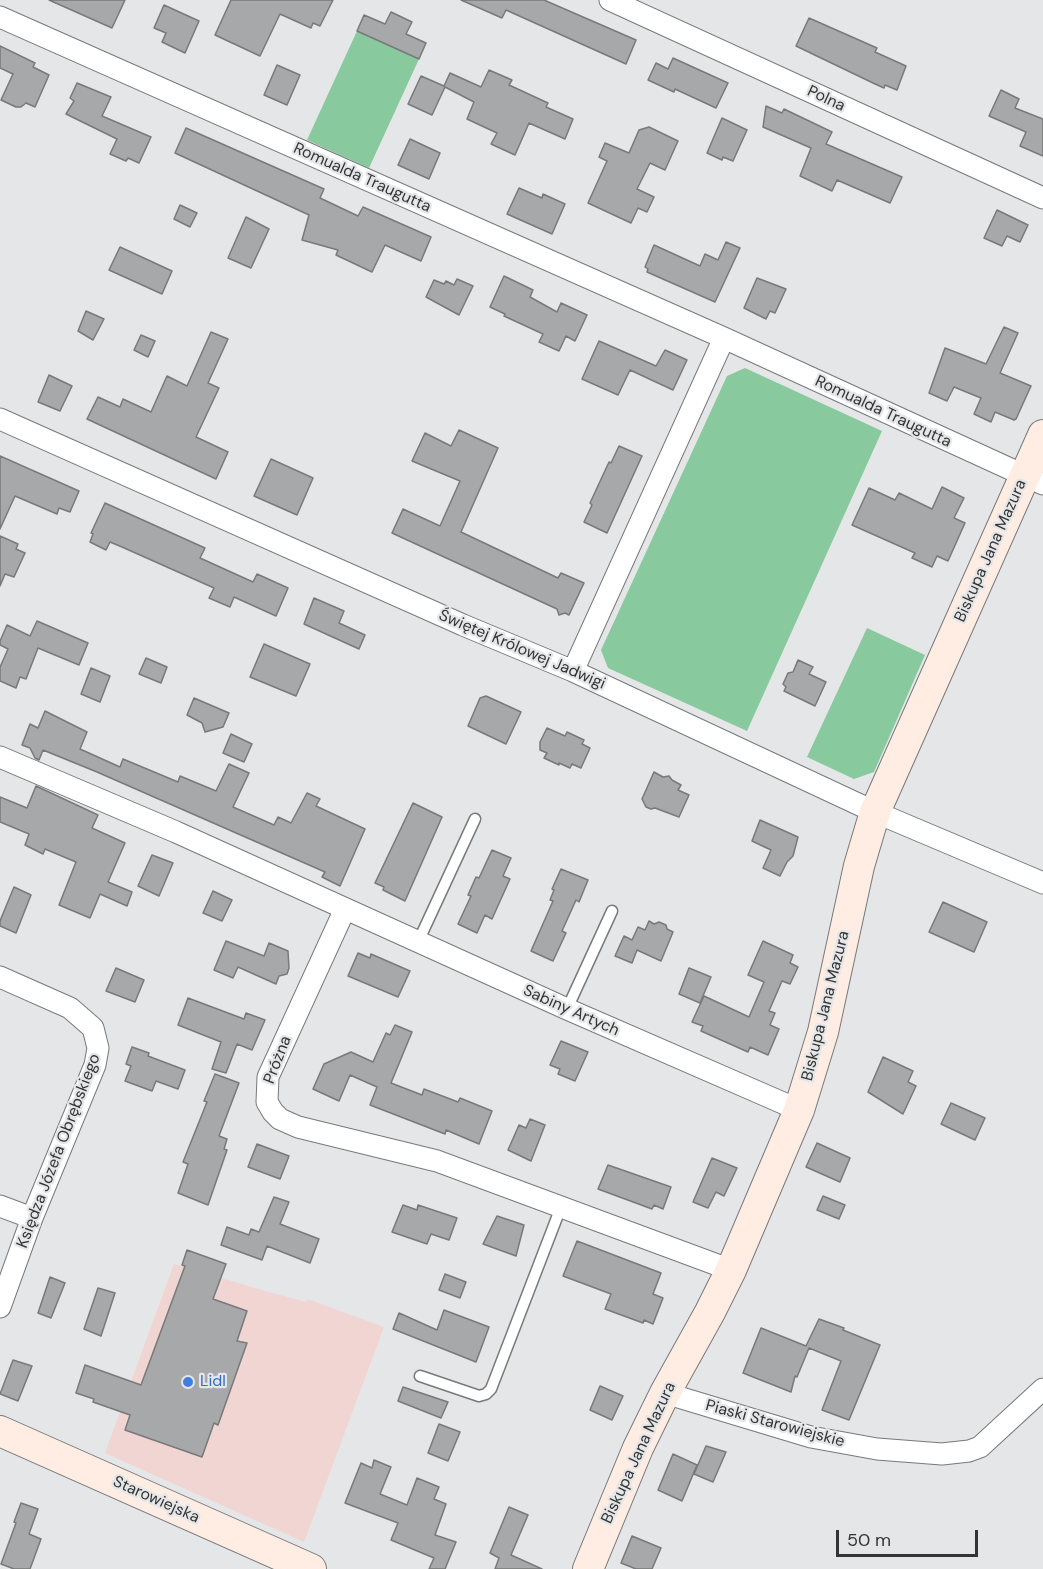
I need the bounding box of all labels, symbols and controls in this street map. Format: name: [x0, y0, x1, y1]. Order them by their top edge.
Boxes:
street label: Polna: [804, 82, 848, 116]
street label: Romualda Traugutta: [290, 139, 434, 217]
street label: Romualda Traugutta: [812, 372, 954, 452]
street label: Biskupa Jana Mazura: [951, 477, 1031, 625]
street label: Świętej Królowej Jadwigi: [436, 606, 608, 694]
street label: Biskupa Jana Mazura: [798, 929, 854, 1083]
street label: Sabiny Artych: [520, 981, 622, 1041]
street label: Próżna: [260, 1033, 296, 1087]
street label: Księdza Józefa Obrębskiego: [13, 1051, 105, 1251]
place label: Lidl: [200, 1372, 226, 1392]
marker: Lidl: [181, 1375, 195, 1389]
street label: Biskupa Jana Mazura: [598, 1379, 680, 1527]
street label: Piaski Starowiejskie: [703, 1396, 847, 1452]
street label: Starowiejska: [110, 1472, 202, 1528]
scale bar: [839, 1518, 982, 1556]
text: 50 m: [847, 1528, 891, 1552]

